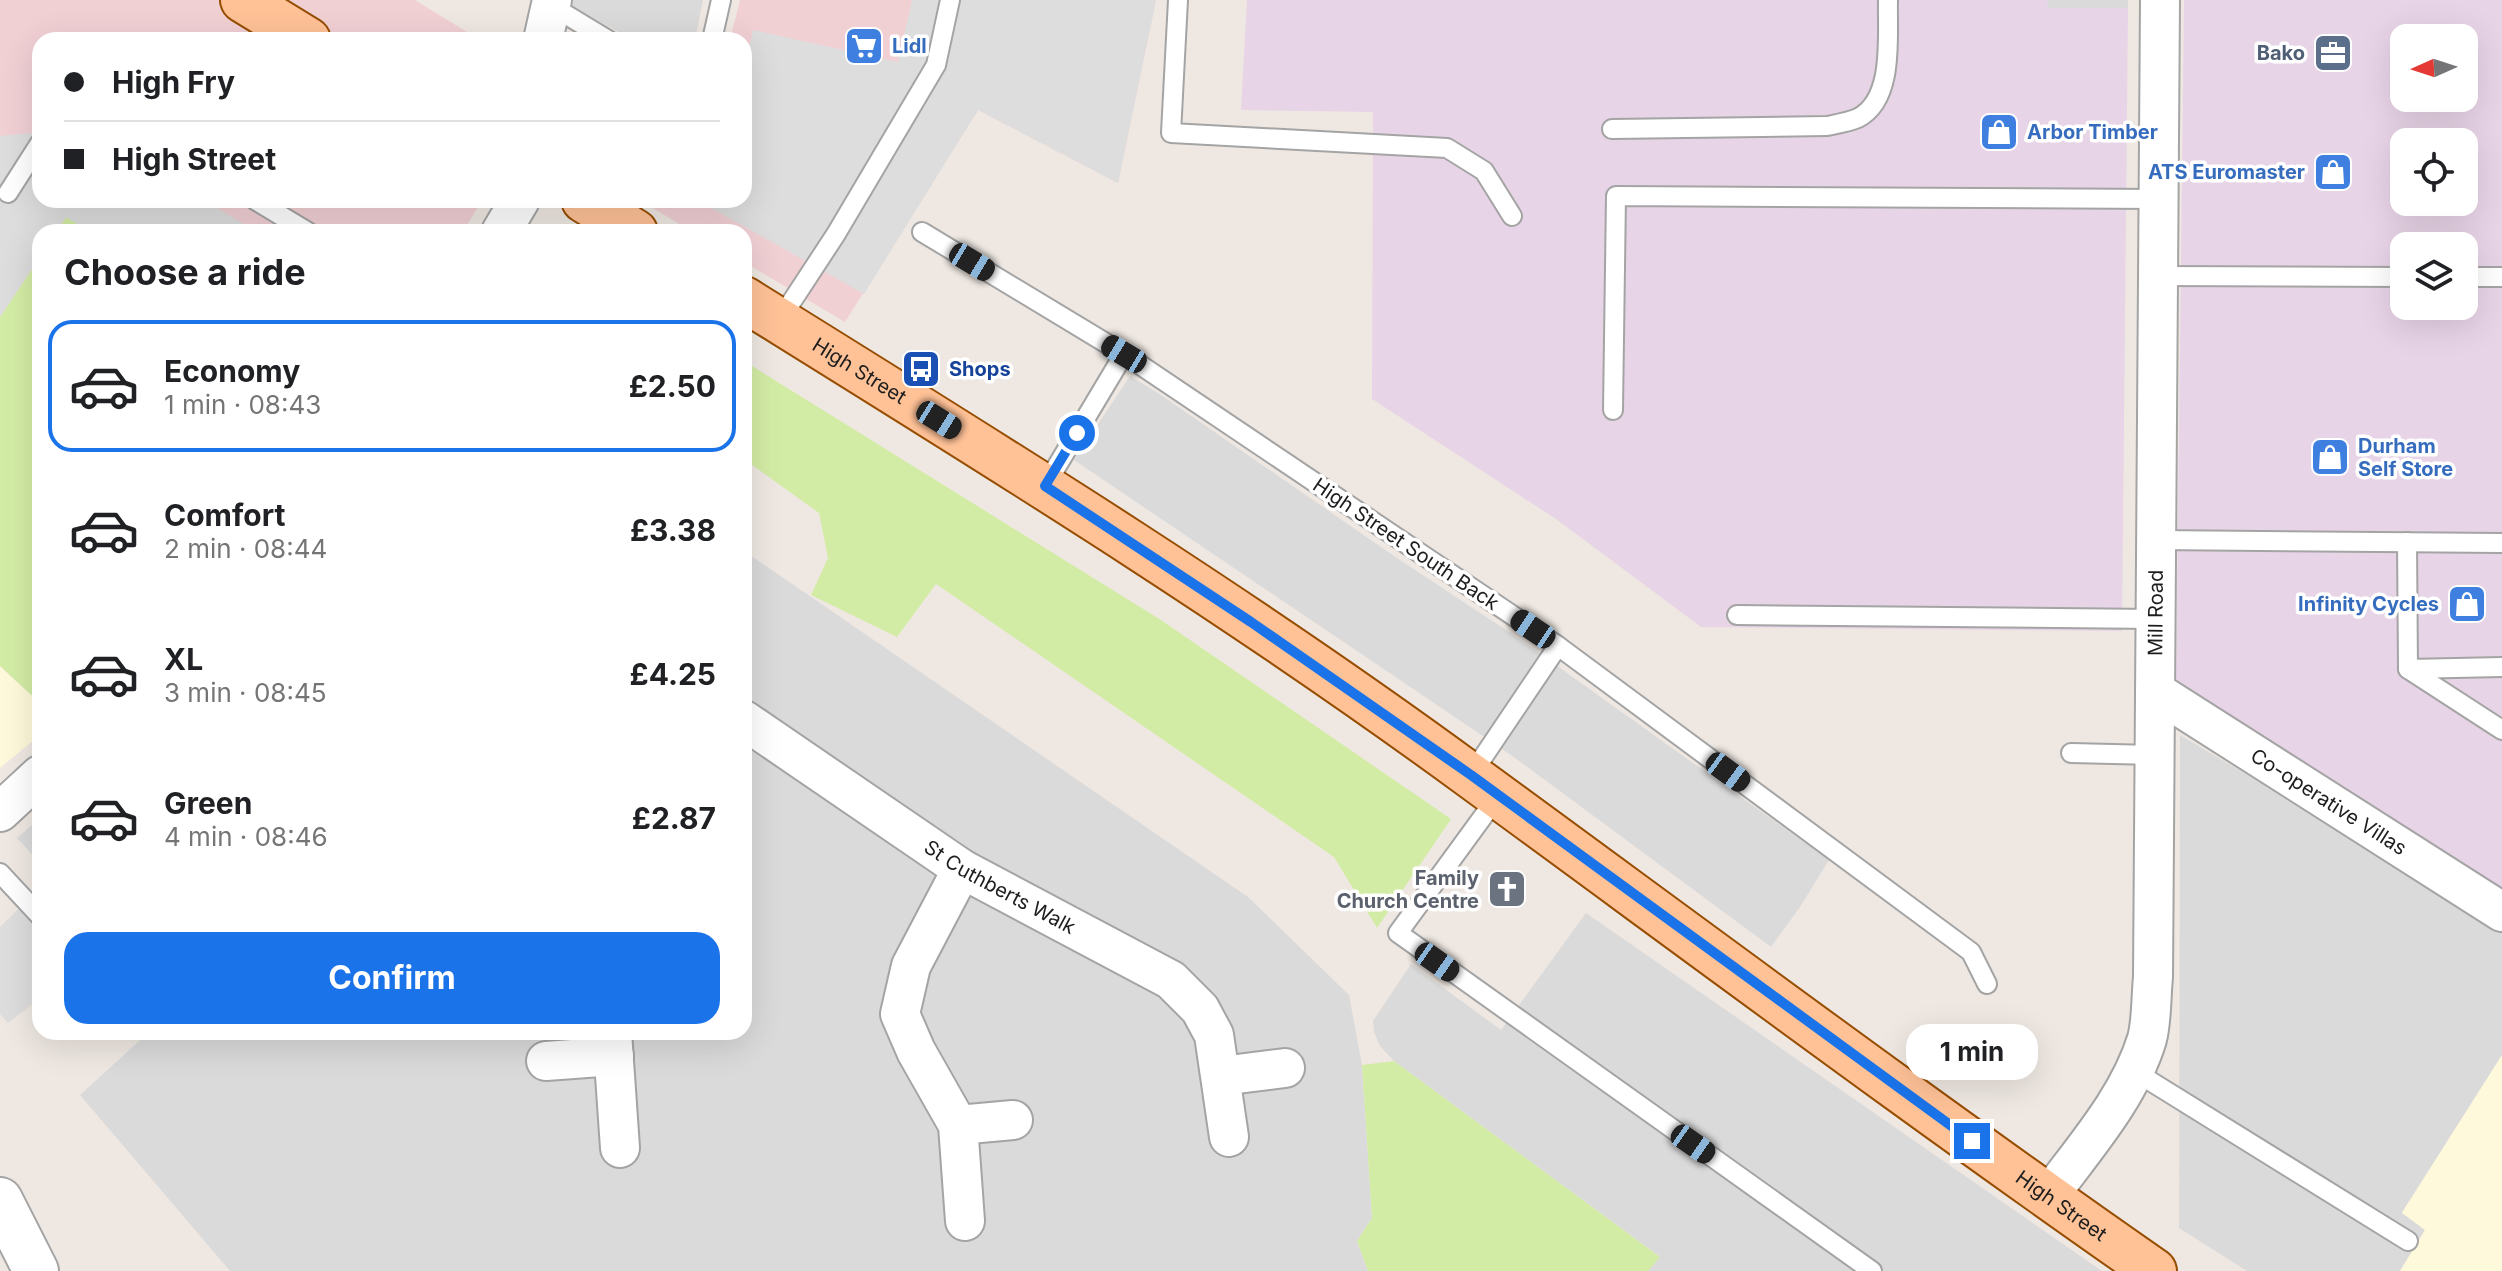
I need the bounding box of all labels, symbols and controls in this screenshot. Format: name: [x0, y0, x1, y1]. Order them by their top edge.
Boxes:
north arrow: [2390, 24, 2478, 112]
map controls: [2390, 24, 2478, 320]
supermarket icon: Lidl: [843, 25, 885, 67]
office icon: Bako: [2312, 32, 2354, 74]
place label: Lidl: [892, 34, 927, 58]
place label: Bako: [2257, 41, 2305, 65]
text: High Fry: [112, 64, 235, 100]
shop icon: Arbor Timber: [1978, 111, 2020, 153]
place label: Arbor Timber: [2027, 120, 2158, 144]
button: locate: [2390, 128, 2478, 216]
text: High Street: [112, 141, 276, 177]
shop icon: ATS Euromaster: [2312, 151, 2354, 193]
place label: ATS Euromaster: [2148, 160, 2305, 184]
button: layers: [2390, 232, 2478, 320]
car: [945, 239, 999, 285]
text: Choose a ride: [64, 250, 306, 294]
car: [1097, 331, 1151, 377]
street label: High Street: [808, 333, 911, 409]
bus stop icon: Shops: [900, 348, 942, 390]
icon: car: [68, 350, 140, 422]
text: Economy: [164, 353, 300, 389]
place label: Shops: [949, 357, 1011, 381]
text: £2.50: [629, 368, 716, 404]
text: 1 min · 08:43: [164, 389, 321, 420]
car: [912, 397, 966, 443]
route start: [1059, 415, 1095, 451]
place label: Durham Self Store: [2358, 434, 2453, 481]
shop icon: Durham Self Store: [2309, 436, 2351, 478]
street label: High Street South Back: [1309, 473, 1503, 615]
icon: car: [68, 494, 140, 566]
text: Comfort: [164, 497, 285, 533]
text: £3.38: [630, 512, 716, 548]
text: 2 min · 08:44: [164, 533, 327, 564]
street label: Mill Road: [2143, 569, 2168, 656]
shop icon: Infinity Cycles: [2446, 583, 2488, 625]
place label: Infinity Cycles: [2298, 592, 2439, 616]
car: [1506, 606, 1560, 652]
icon: car: [68, 638, 140, 710]
text: XL: [164, 641, 203, 677]
text: £4.25: [629, 656, 716, 692]
text: 3 min · 08:45: [164, 677, 327, 708]
street label: Co-operative Villas: [2246, 743, 2411, 860]
car: [1702, 748, 1754, 796]
icon: car: [68, 782, 140, 854]
text: Green: [164, 785, 252, 821]
text: £2.87: [632, 800, 716, 836]
text: 4 min · 08:46: [164, 821, 328, 852]
street label: St Cuthberts Walk: [920, 835, 1080, 939]
place label: Family Church Centre: [1337, 866, 1479, 913]
church icon: Family Church Centre: [1486, 868, 1528, 910]
button: Confirm: [64, 932, 720, 1024]
car: [1410, 938, 1464, 986]
callout: 1 min: [1906, 1025, 2038, 1081]
text: 1 min: [1940, 1036, 2004, 1067]
car: [1666, 1120, 1720, 1168]
route end: [1954, 1123, 1990, 1159]
street label: High Street: [2011, 1165, 2112, 1246]

